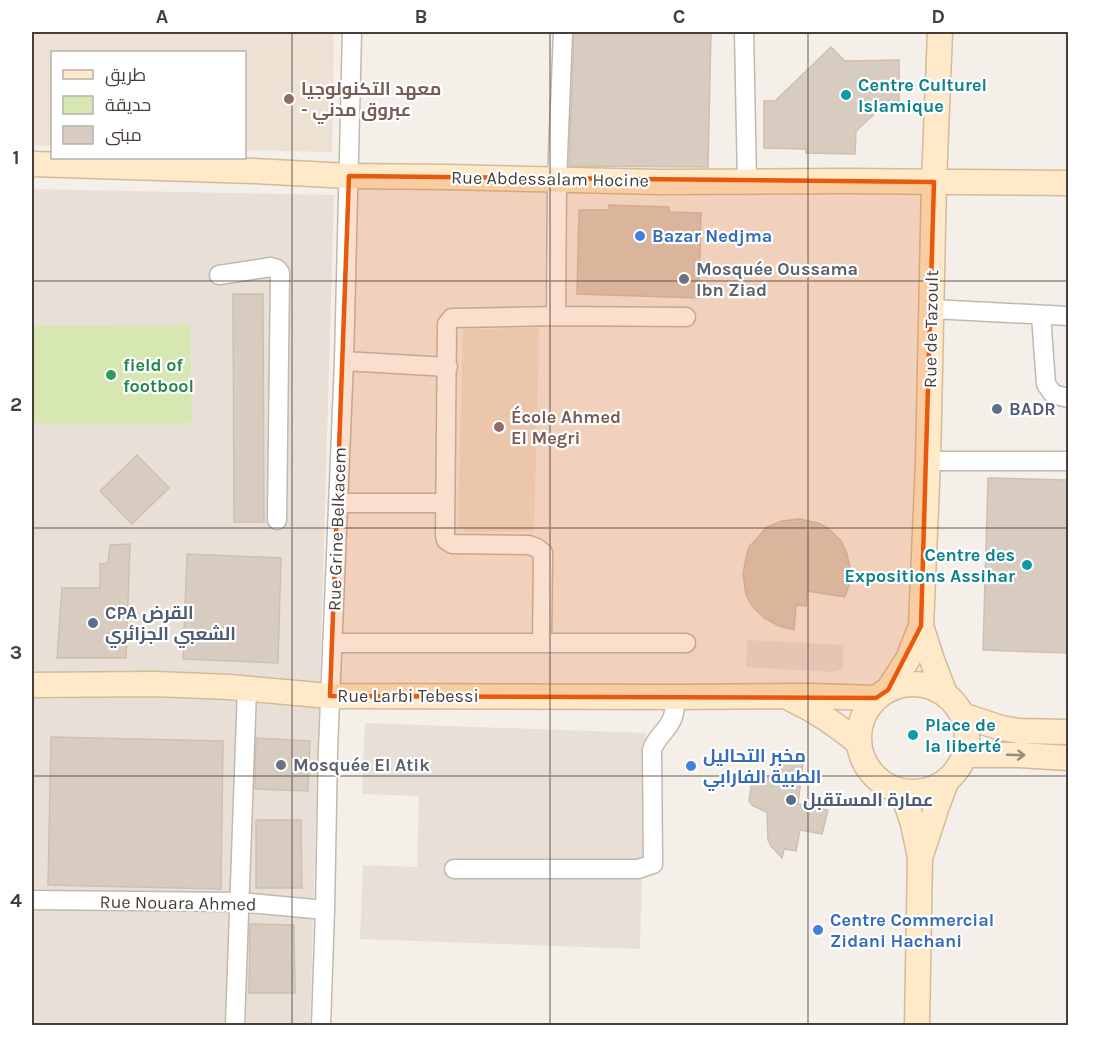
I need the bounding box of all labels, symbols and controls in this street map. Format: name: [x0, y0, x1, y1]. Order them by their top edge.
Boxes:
text: A: [156, 5, 169, 28]
text: B: [415, 5, 427, 28]
text: C: [673, 5, 685, 28]
text: D: [931, 5, 945, 28]
legend: [51, 51, 246, 159]
text: طريق: [105, 64, 146, 87]
place label: Centre Culturel Islamique: [858, 74, 987, 117]
place label: معهد التكنولوجيا - عبروق مدني: [301, 78, 441, 125]
marker: Centre Culturel Islamique: [839, 88, 853, 102]
marker: معهد التكنولوجيا - عبروق مدني: [282, 92, 296, 106]
text: حديقة: [105, 94, 151, 116]
text: مبنى: [105, 124, 142, 146]
text: 1: [12, 146, 20, 169]
street label: Rue Abdessalam Hocine: [451, 166, 649, 192]
place label: Bazar Nedjma: [652, 225, 772, 247]
marker: Bazar Nedjma: [633, 229, 647, 243]
place label: Mosquée Oussama Ibn Ziad: [696, 258, 858, 301]
street label: Rue de Tazoult: [919, 270, 943, 388]
marker: Mosquée Oussama Ibn Ziad: [677, 272, 691, 286]
place label: field of footbool: [123, 354, 194, 397]
marker: field of footbool: [104, 368, 118, 382]
text: 2: [10, 393, 22, 416]
place label: BADR: [1009, 398, 1056, 420]
marker: BADR: [990, 402, 1004, 416]
place label: École Ahmed El Megri: [511, 405, 621, 449]
marker: École Ahmed El Megri: [492, 420, 506, 434]
street label: Rue Grine Belkacem: [323, 447, 351, 611]
place label: Centre des Expositions Assihar: [844, 544, 1015, 587]
marker: Centre des Expositions Assihar: [1020, 558, 1034, 572]
place label: CPA القرض الشعبي الجزائري: [105, 602, 236, 649]
marker: CPA القرض الشعبي الجزائري: [86, 616, 100, 630]
text: 3: [10, 641, 22, 664]
street label: Rue Larbi Tebessi: [337, 685, 479, 707]
place label: Place de la liberté: [925, 714, 1001, 757]
marker: Place de la liberté: [906, 728, 920, 742]
place label: مخبر التحاليل الطبية الفارابي: [703, 745, 821, 792]
one-way arrow: [1006, 750, 1026, 761]
place label: Mosquée El Atik: [293, 754, 430, 776]
marker: Mosquée El Atik: [274, 758, 288, 772]
marker: مخبر التحاليل الطبية الفارابي: [684, 759, 698, 773]
place label: عمارة المستقبل: [803, 789, 933, 811]
marker: عمارة المستقبل: [784, 793, 798, 807]
text: 4: [10, 889, 22, 912]
street label: Rue Nouara Ahmed: [99, 891, 257, 915]
place label: Centre Commercial Zidani Hachani: [830, 909, 994, 952]
marker: Centre Commercial Zidani Hachani: [811, 923, 825, 937]

